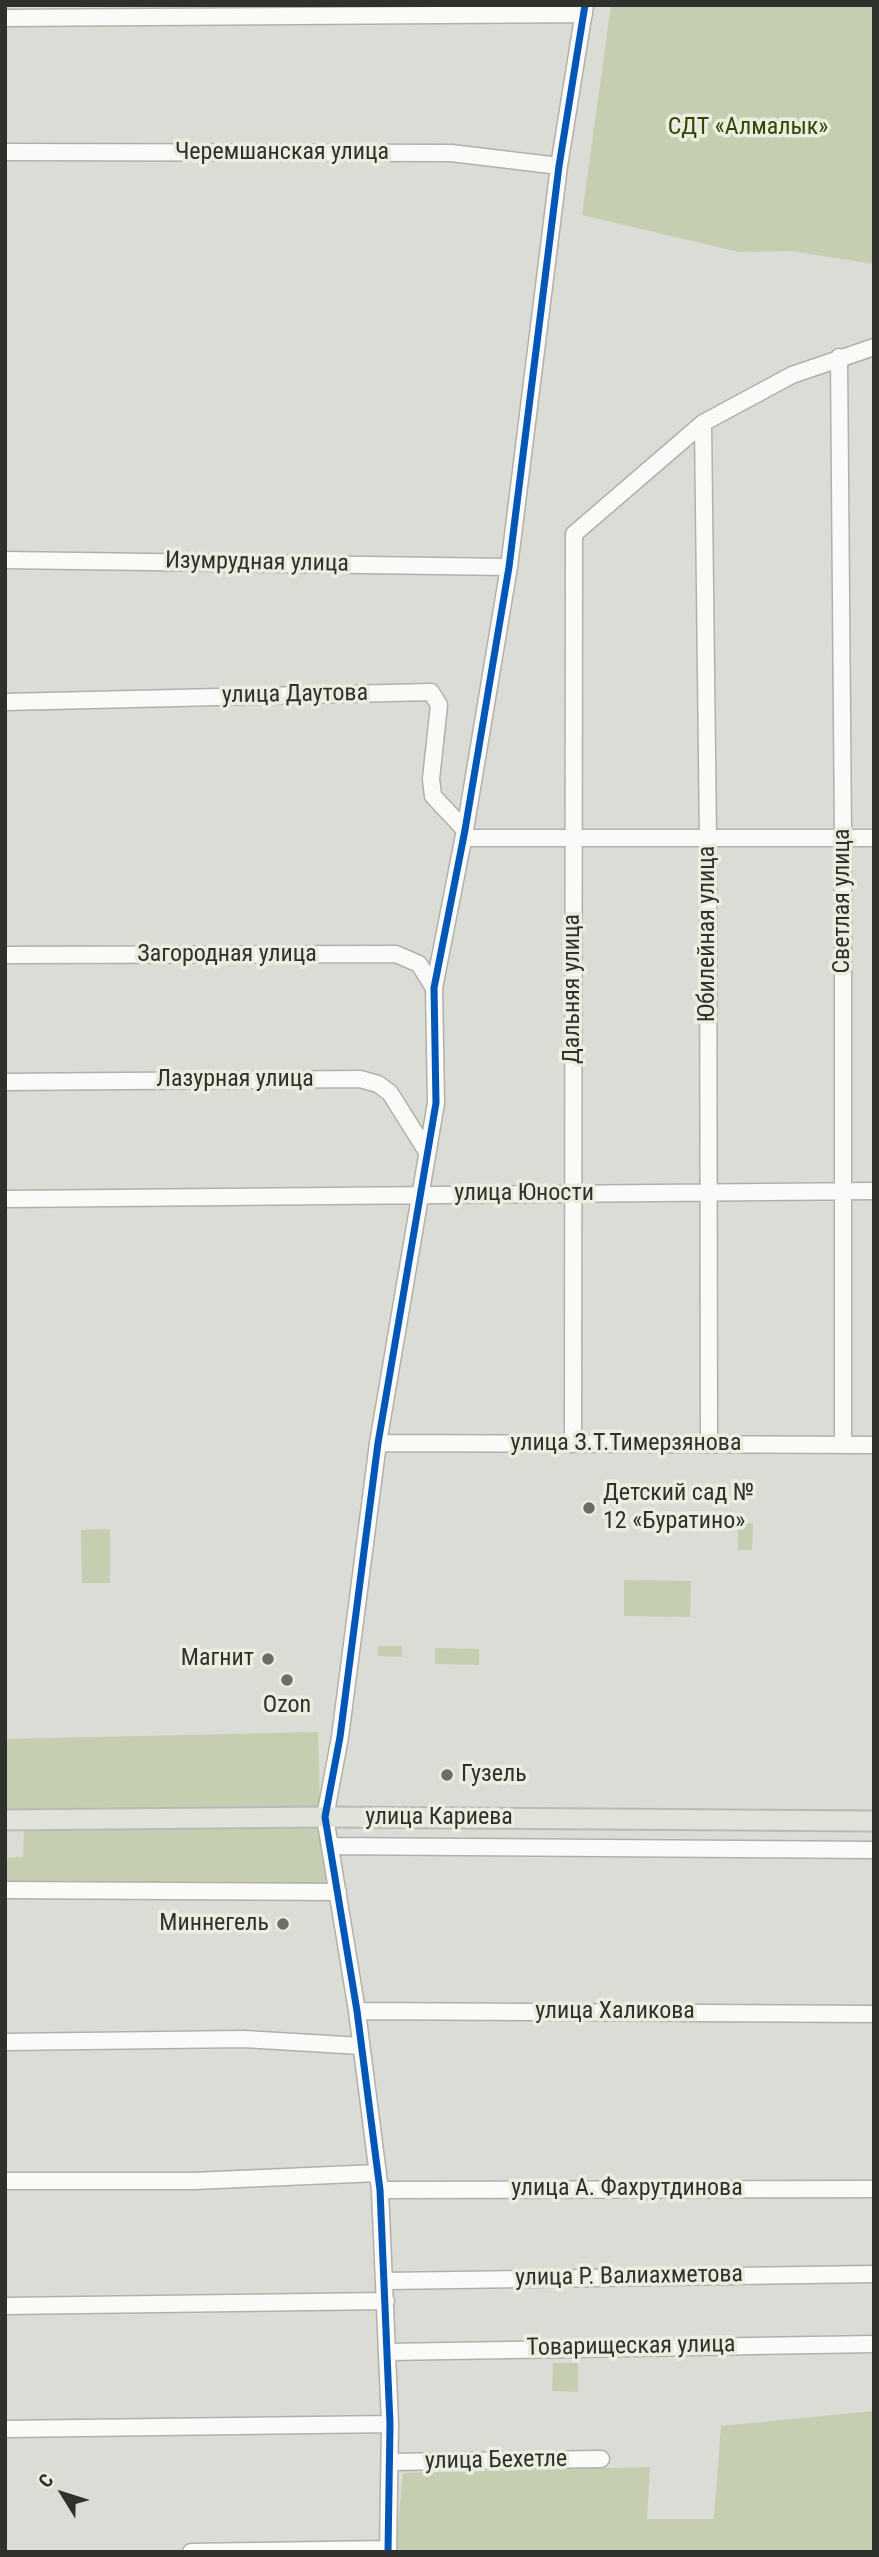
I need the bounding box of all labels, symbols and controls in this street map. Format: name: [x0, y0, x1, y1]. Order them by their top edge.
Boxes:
park label: СДТ «Алмалык»: [668, 114, 828, 142]
street label: Черемшанская улица: [175, 139, 389, 167]
street label: Изумрудная улица: [165, 547, 349, 579]
street label: улица Даутова: [222, 679, 368, 711]
street label: Светлая улица: [829, 829, 857, 973]
street label: Юбилейная улица: [694, 846, 722, 1022]
street label: Дальняя улица: [559, 914, 587, 1064]
street label: Загородная улица: [137, 941, 317, 969]
street label: Лазурная улица: [156, 1066, 314, 1094]
street label: улица Юности: [454, 1180, 594, 1208]
street label: улица З.Т.Тимерзянова: [511, 1430, 741, 1458]
place label: Детский сад № 12 «Буратино»: [603, 1480, 754, 1536]
marker: Детский сад № 12 «Буратино»: [581, 1500, 597, 1516]
place label: Магнит: [181, 1645, 254, 1673]
marker: Магнит: [260, 1651, 276, 1667]
marker: Ozon: [279, 1672, 295, 1688]
place label: Ozon: [263, 1692, 311, 1720]
place label: Гузель: [461, 1761, 527, 1789]
marker: Гузель: [439, 1767, 455, 1783]
street label: улица Кариева: [365, 1804, 513, 1832]
place label: Миннегель: [159, 1910, 269, 1938]
marker: Миннегель: [275, 1916, 291, 1932]
street label: улица Халикова: [535, 1998, 695, 2026]
street label: улица А. Фахрутдинова: [511, 2175, 743, 2203]
street label: улица Р. Валиахметова: [515, 2261, 743, 2293]
street label: Товарищеская улица: [526, 2331, 736, 2363]
street label: улица Бехетле: [425, 2445, 567, 2477]
north arrow: [28, 2459, 98, 2529]
text: С: [34, 2469, 58, 2492]

